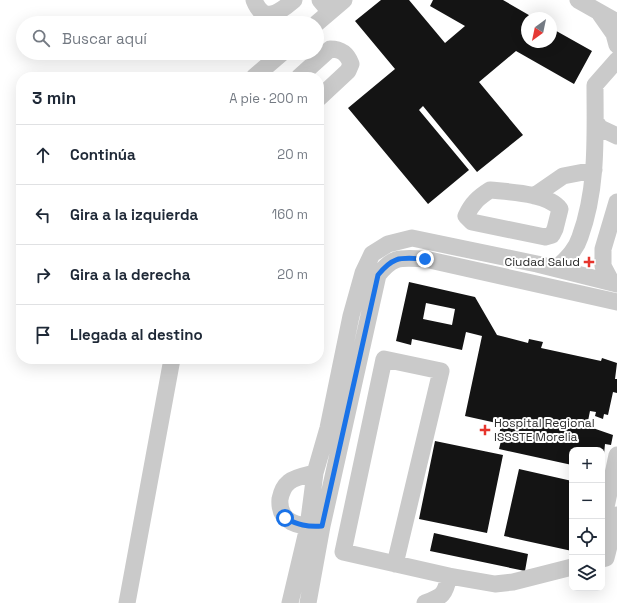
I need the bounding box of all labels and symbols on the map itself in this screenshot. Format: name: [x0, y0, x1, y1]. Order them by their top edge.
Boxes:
north arrow: [521, 12, 557, 48]
route end: [416, 250, 434, 268]
place label: Ciudad Salud: [504, 254, 580, 270]
marker: Ciudad Salud: [583, 256, 595, 268]
place label: Hospital Regional ISSSTE Morelia: [494, 415, 595, 445]
marker: Hospital Regional ISSSTE Morelia: [479, 424, 491, 436]
route start: [276, 509, 294, 527]

